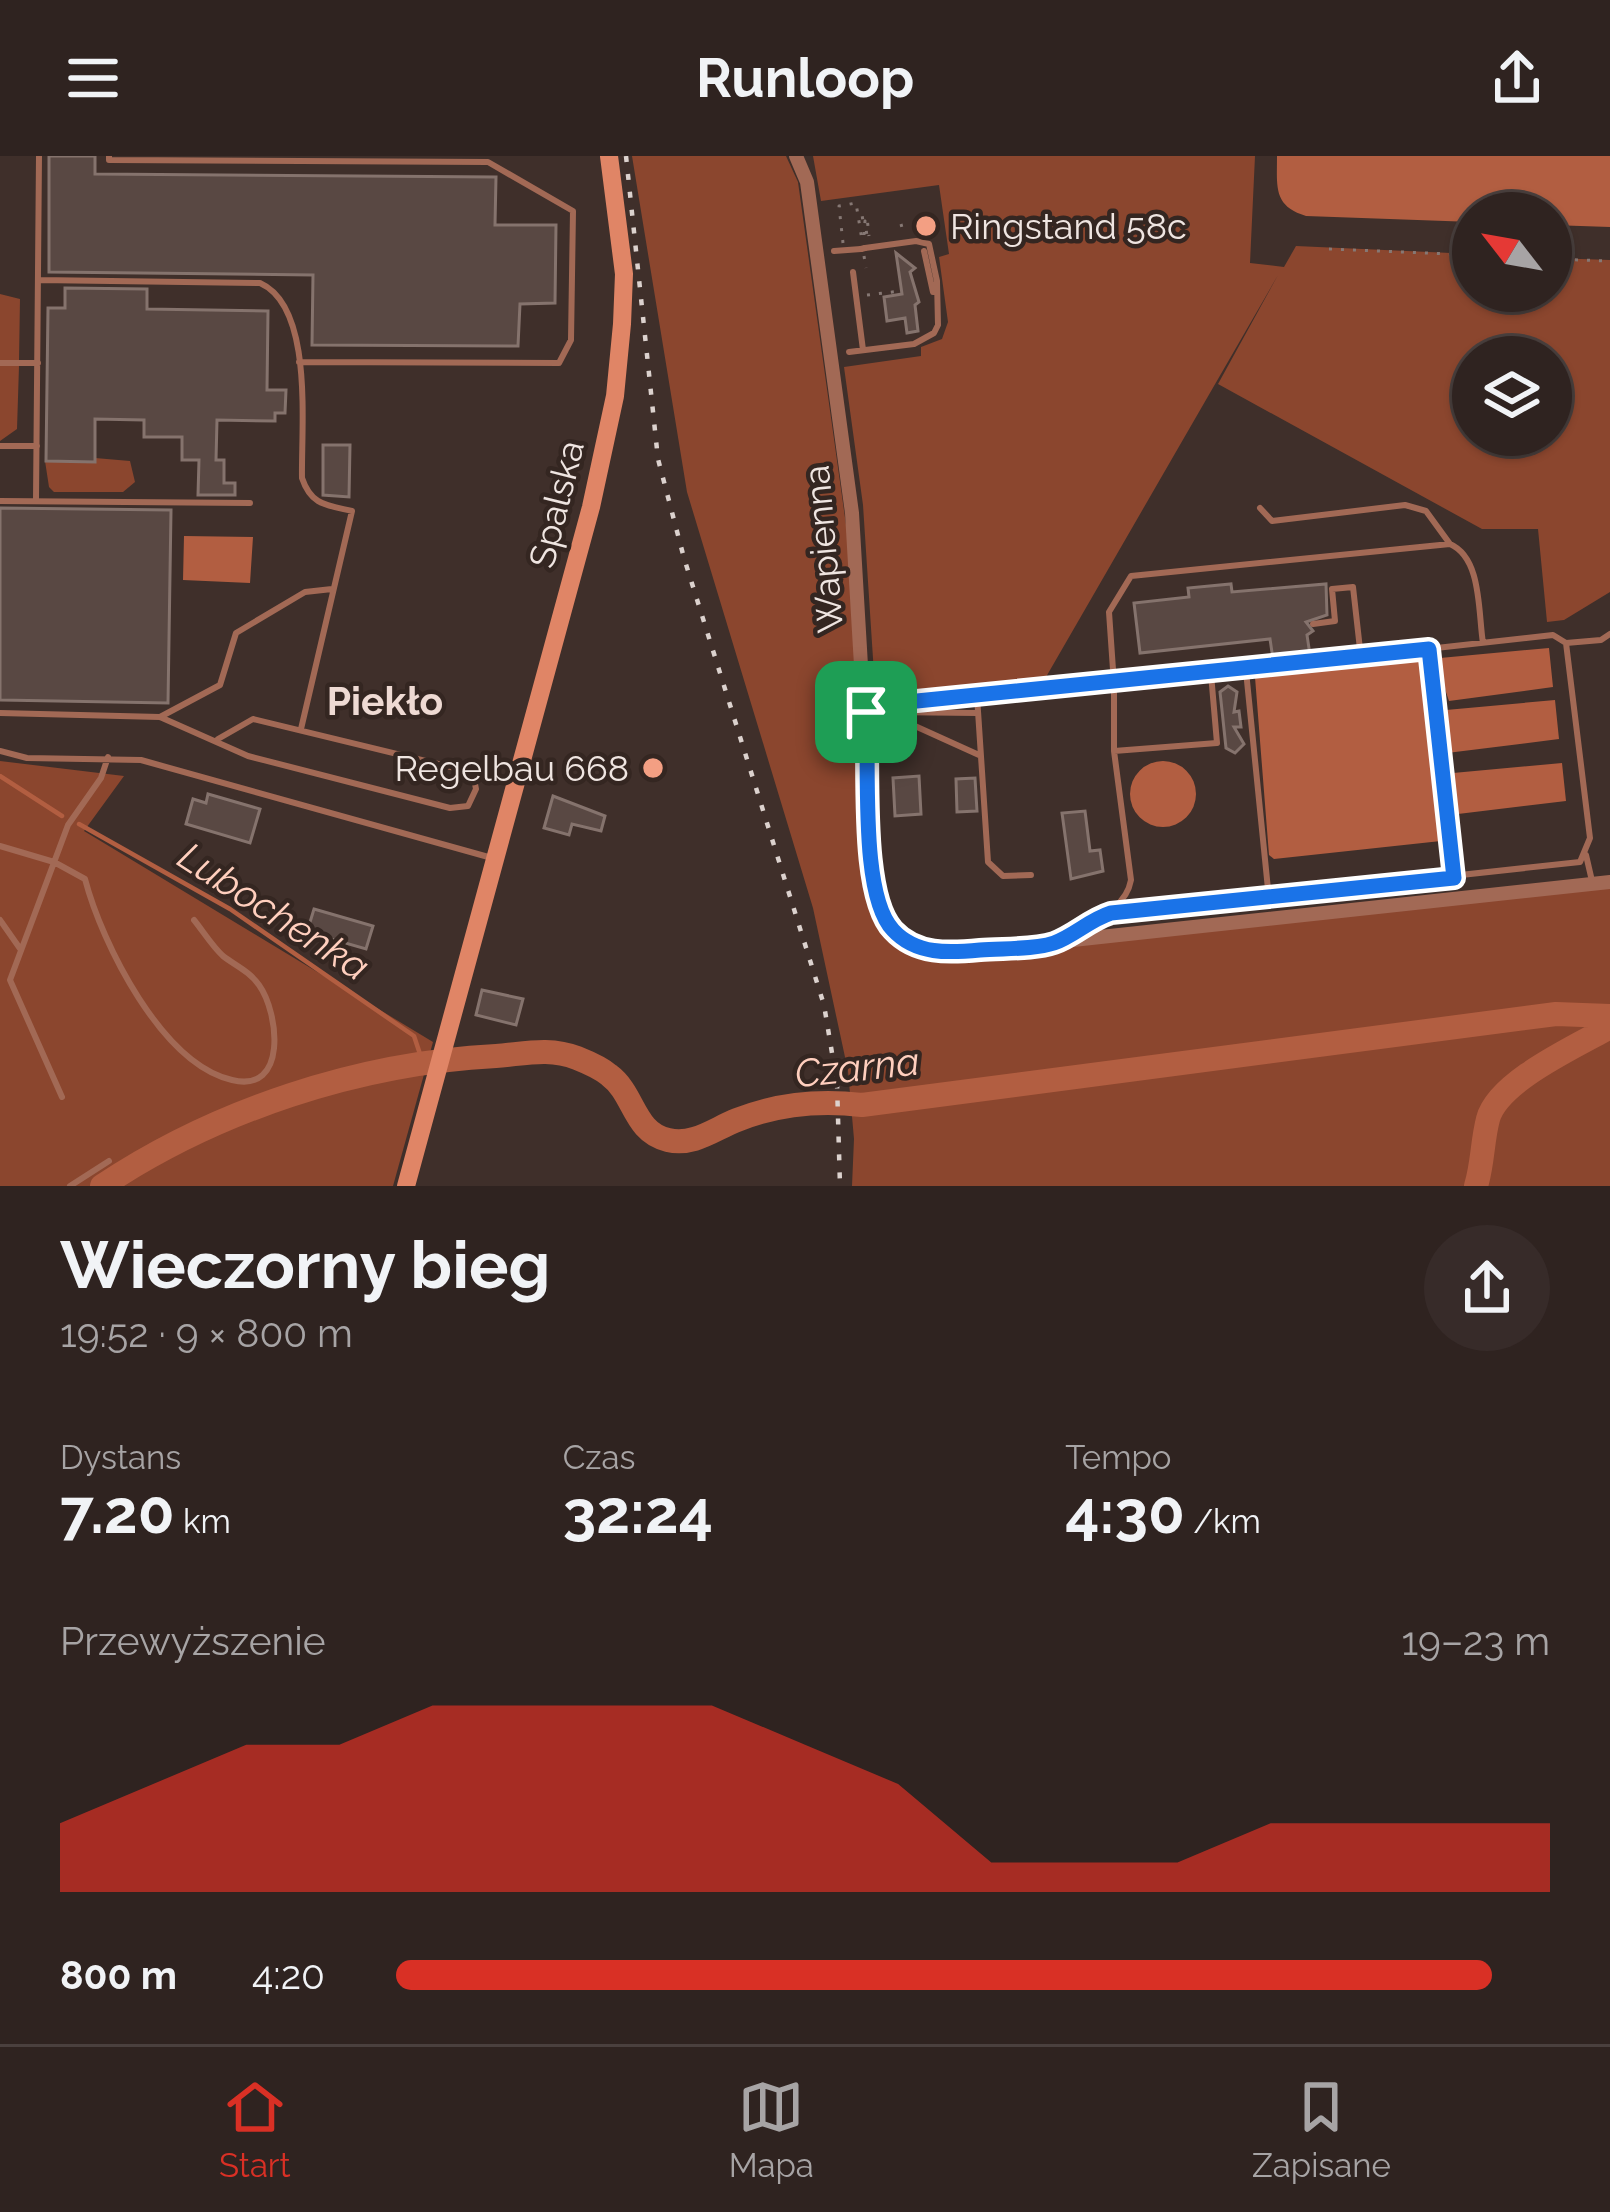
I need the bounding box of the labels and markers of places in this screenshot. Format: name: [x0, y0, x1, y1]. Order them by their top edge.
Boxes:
place label: Ringstand 58c: [950, 205, 1187, 247]
marker: Ringstand 58c: [913, 213, 939, 239]
pin: [815, 661, 917, 763]
place label: Regelbau 668: [395, 747, 629, 789]
marker: Regelbau 668: [640, 755, 666, 781]

